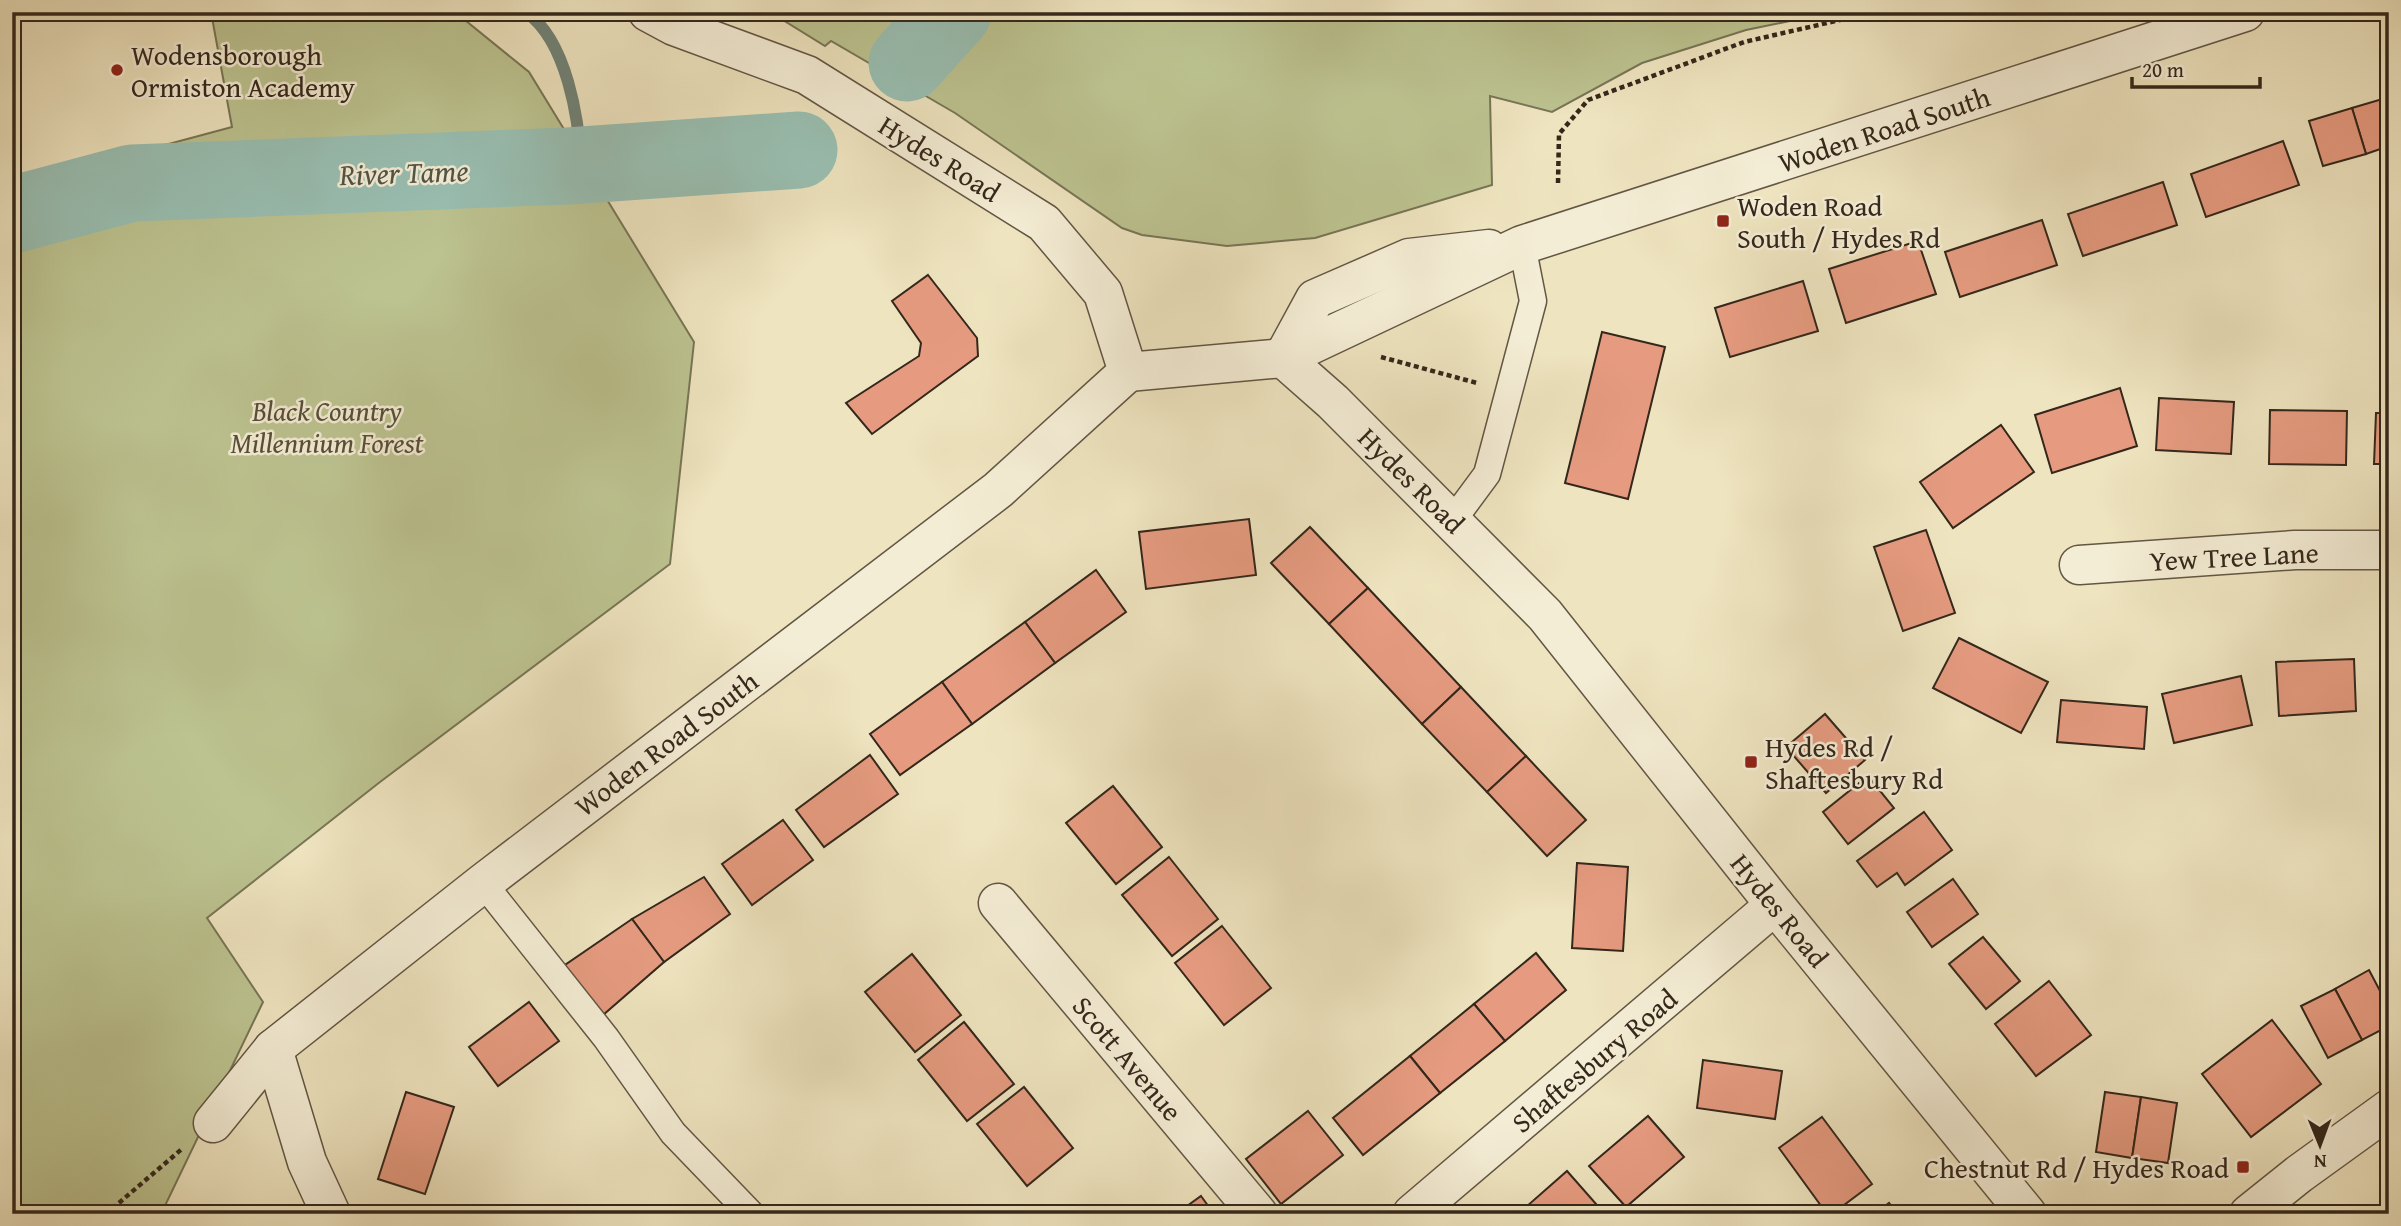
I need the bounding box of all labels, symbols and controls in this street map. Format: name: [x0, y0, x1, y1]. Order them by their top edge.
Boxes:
place label: Wodensborough Ormiston Academy: [131, 34, 355, 107]
scale bar: [2132, 46, 2259, 90]
text: 20 m: [2142, 54, 2184, 85]
marker: Wodensborough Ormiston Academy: [109, 62, 125, 78]
street label: Woden Road South: [1773, 75, 1995, 183]
street label: Hydes Road: [871, 104, 1009, 212]
water label: River Tame: [338, 148, 469, 196]
place label: Woden Road South / Hydes Rd: [1737, 185, 1940, 258]
marker: Woden Road South / Hydes Rd: [1715, 213, 1731, 229]
park label: Black Country Millennium Forest: [231, 390, 425, 463]
street label: Hydes Road: [1349, 417, 1475, 543]
street label: Yew Tree Lane: [2148, 531, 2320, 581]
street label: Woden Road South: [566, 660, 767, 826]
place label: Hydes Rd / Shaftesbury Rd: [1765, 726, 1943, 799]
marker: Hydes Rd / Shaftesbury Rd: [1743, 754, 1759, 770]
street label: Hydes Road: [1721, 844, 1839, 976]
street label: Shaftesbury Road: [1502, 978, 1686, 1142]
street label: Scott Avenue: [1063, 986, 1193, 1130]
north arrow: [2286, 1110, 2356, 1180]
place label: Chestnut Rd / Hydes Road: [1924, 1147, 2229, 1188]
text: N: [2313, 1148, 2327, 1176]
marker: Chestnut Rd / Hydes Road: [2235, 1159, 2251, 1175]

